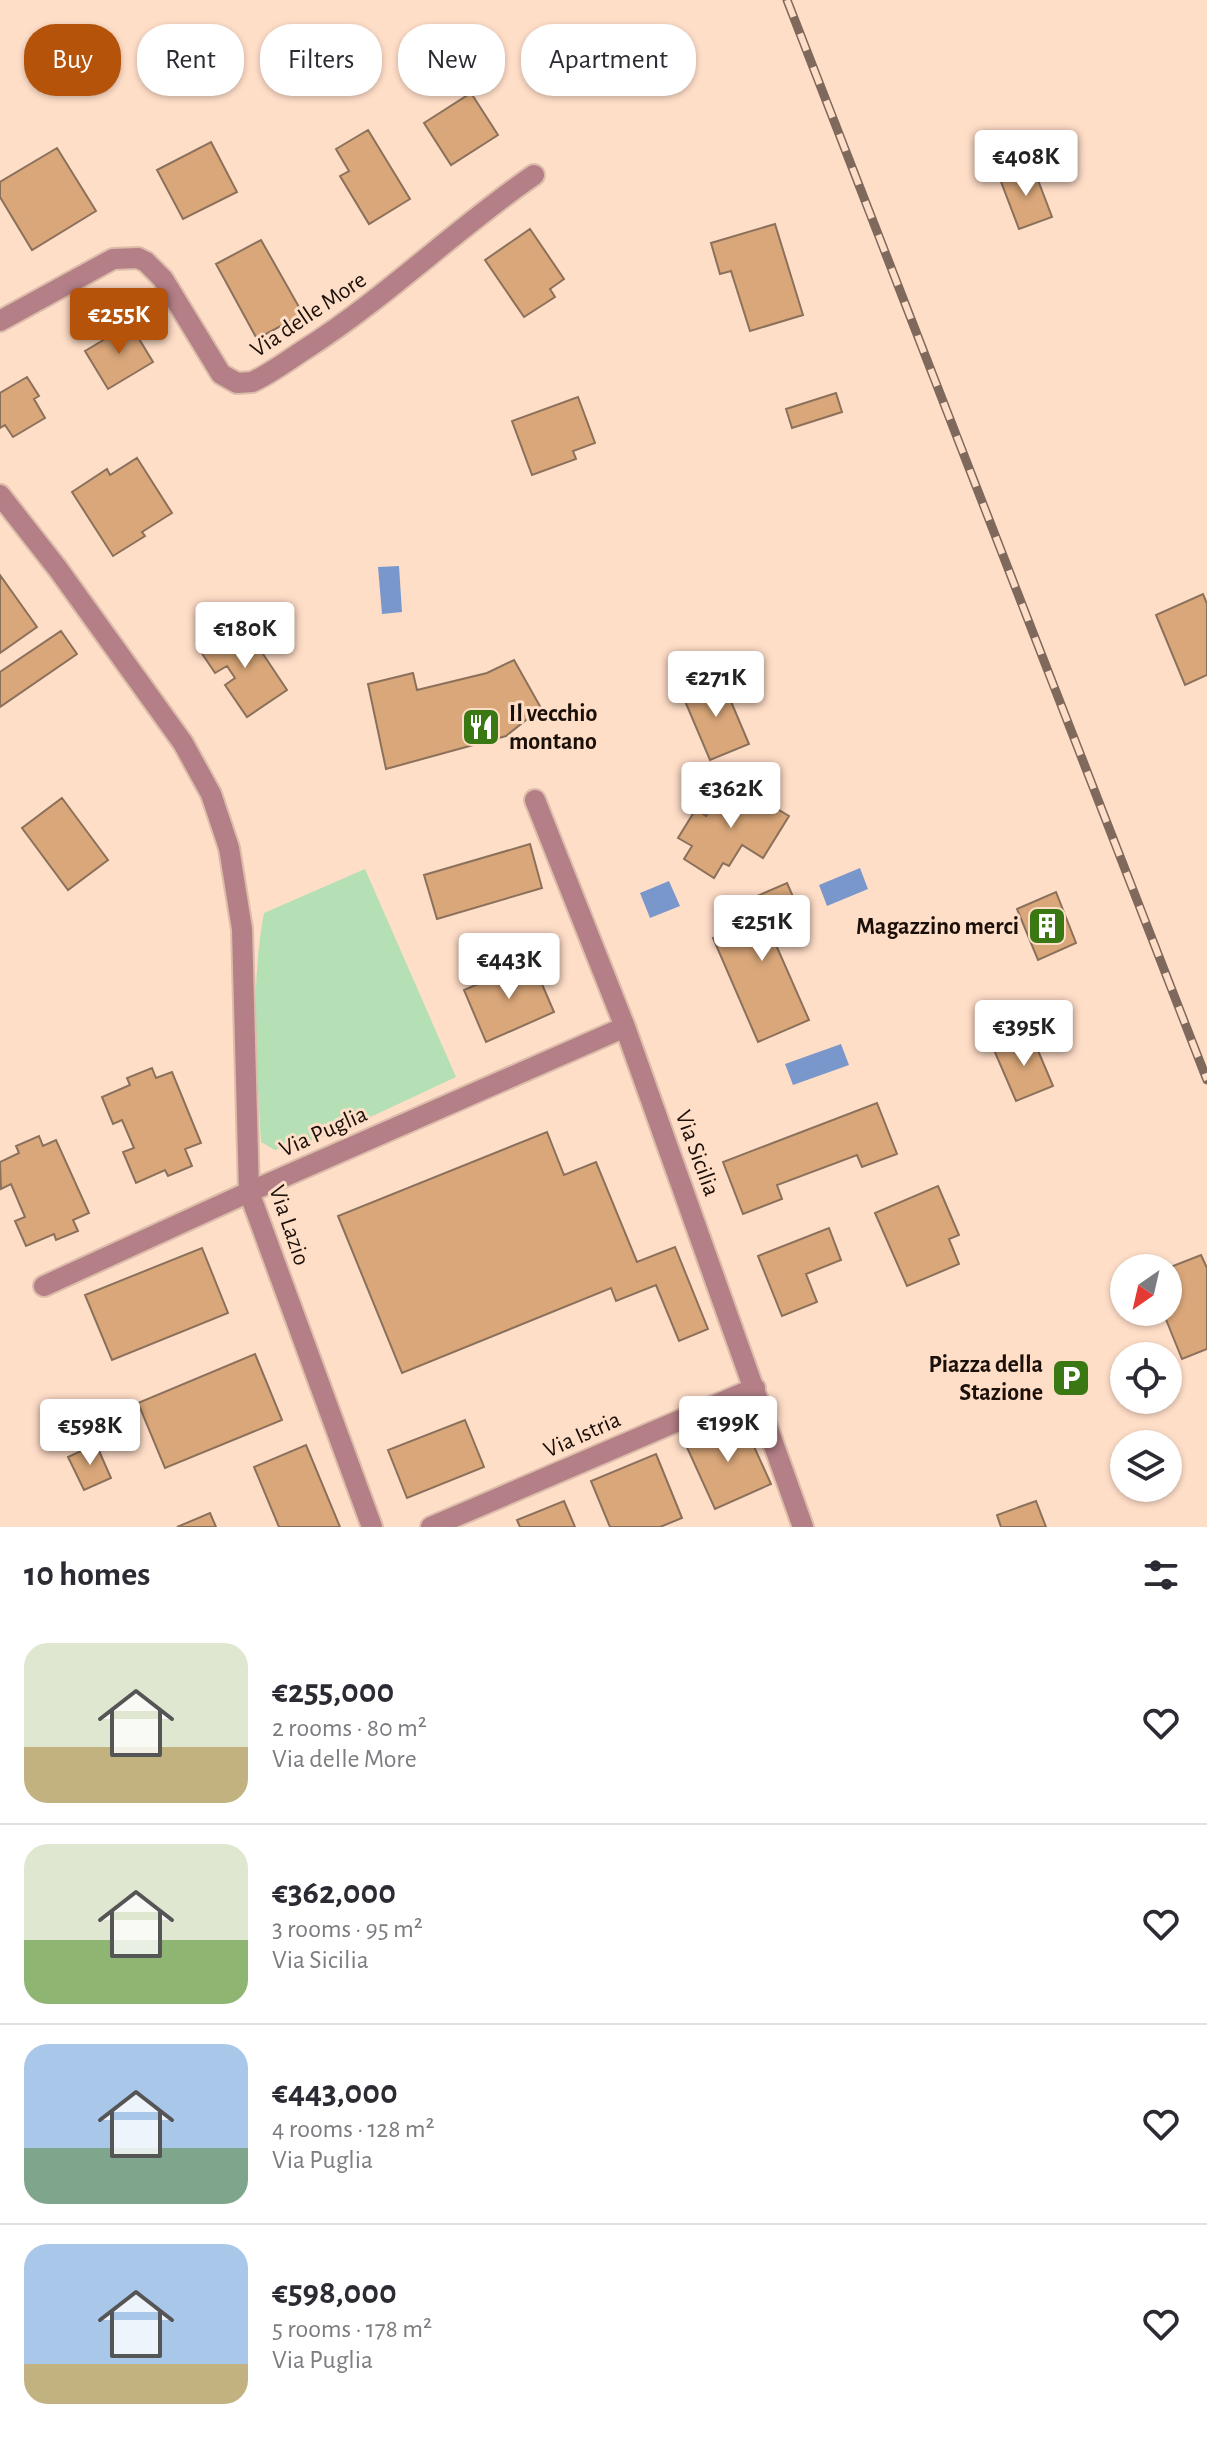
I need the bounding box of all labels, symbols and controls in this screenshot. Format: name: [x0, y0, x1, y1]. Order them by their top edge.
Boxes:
chip: Buy: [24, 24, 121, 96]
chip: Rent: [137, 24, 244, 96]
chip: Filters: [260, 24, 382, 96]
chip: New: [398, 24, 505, 96]
chip: Apartment: [521, 24, 696, 96]
pin: €408K: [970, 130, 1082, 198]
text: €408K: [993, 143, 1059, 169]
street label: Via delle More: [246, 268, 371, 362]
pin: €255K: [63, 288, 175, 356]
text: €255K: [88, 301, 150, 327]
pin: €180K: [189, 602, 301, 670]
text: €180K: [213, 615, 277, 641]
pin: €271K: [660, 651, 772, 719]
text: €271K: [686, 664, 746, 690]
place label: Il vecchio montano: [509, 702, 598, 754]
restaurant icon: Il vecchio montano: [460, 706, 502, 748]
pin: €362K: [675, 762, 787, 830]
text: €362K: [699, 775, 763, 801]
pin: €251K: [706, 895, 818, 963]
building icon: Magazzino merci: [1026, 905, 1068, 947]
text: €251K: [732, 908, 792, 934]
place label: Magazzino merci: [856, 915, 1019, 939]
pin: €443K: [453, 933, 565, 1001]
text: €443K: [477, 946, 541, 972]
pin: €395K: [968, 1000, 1080, 1068]
text: €395K: [993, 1013, 1055, 1039]
street label: Via Puglia: [276, 1102, 371, 1162]
street label: Via Sicilia: [670, 1107, 724, 1199]
street label: Via Lazio: [264, 1182, 314, 1268]
north arrow: [1110, 1254, 1182, 1326]
map controls: [1110, 1254, 1182, 1502]
button: locate: [1110, 1342, 1182, 1414]
place label: Piazza della Stazione: [928, 1353, 1043, 1405]
parking icon: Piazza della Stazione: [1050, 1357, 1092, 1399]
pin: €199K: [672, 1396, 784, 1464]
pin: €598K: [34, 1399, 146, 1467]
street label: Via Istria: [540, 1407, 625, 1462]
text: €199K: [697, 1409, 759, 1435]
text: €598K: [58, 1412, 122, 1438]
button: layers: [1110, 1430, 1182, 1502]
icon: filters: [1139, 1553, 1183, 1597]
text: 10 homes: [24, 1558, 150, 1592]
icon: home: [88, 1675, 184, 1771]
text: €255,000: [272, 1675, 394, 1709]
icon: heart: [1139, 1701, 1183, 1745]
text: 2 rooms · 80 m²: [272, 1715, 427, 1741]
text: Via delle More: [272, 1746, 417, 1772]
icon: home: [88, 1876, 184, 1972]
text: €362,000: [272, 1876, 396, 1910]
icon: heart: [1139, 1902, 1183, 1946]
text: 3 rooms · 95 m²: [272, 1916, 423, 1942]
text: Via Sicilia: [272, 1947, 369, 1973]
icon: home: [88, 2076, 184, 2172]
text: €443,000: [272, 2076, 398, 2110]
icon: heart: [1139, 2102, 1183, 2146]
text: 4 rooms · 128 m²: [272, 2116, 435, 2142]
text: Via Puglia: [272, 2147, 373, 2173]
icon: home: [88, 2276, 184, 2372]
text: €598,000: [272, 2276, 397, 2310]
icon: heart: [1139, 2302, 1183, 2346]
text: 5 rooms · 178 m²: [272, 2316, 432, 2342]
text: Via Puglia: [272, 2347, 373, 2373]

